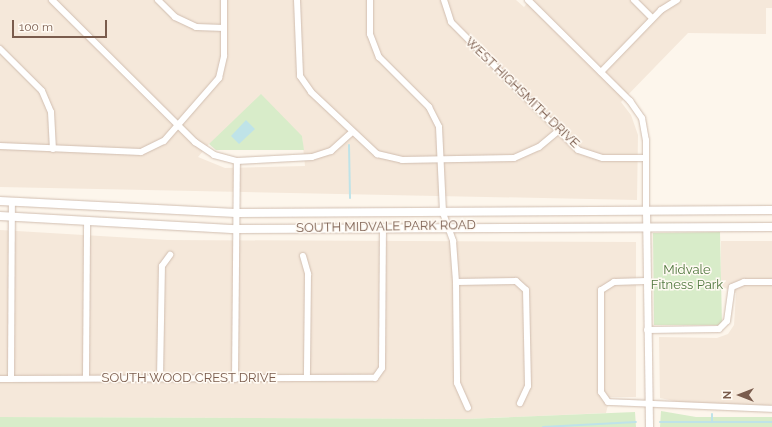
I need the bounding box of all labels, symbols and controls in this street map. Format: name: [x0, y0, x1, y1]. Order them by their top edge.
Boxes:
scale bar: [14, 12, 109, 38]
text: 100 m: [19, 20, 53, 34]
street label: WEST HIGHSMITH DRIVE: [461, 34, 583, 152]
street label: SOUTH MIDVALE PARK ROAD: [296, 218, 476, 236]
park label: Midvale Fitness Park: [651, 263, 723, 294]
street label: SOUTH WOOD CREST DRIVE: [101, 370, 277, 386]
north arrow: [720, 375, 760, 415]
text: N: [721, 391, 734, 399]

